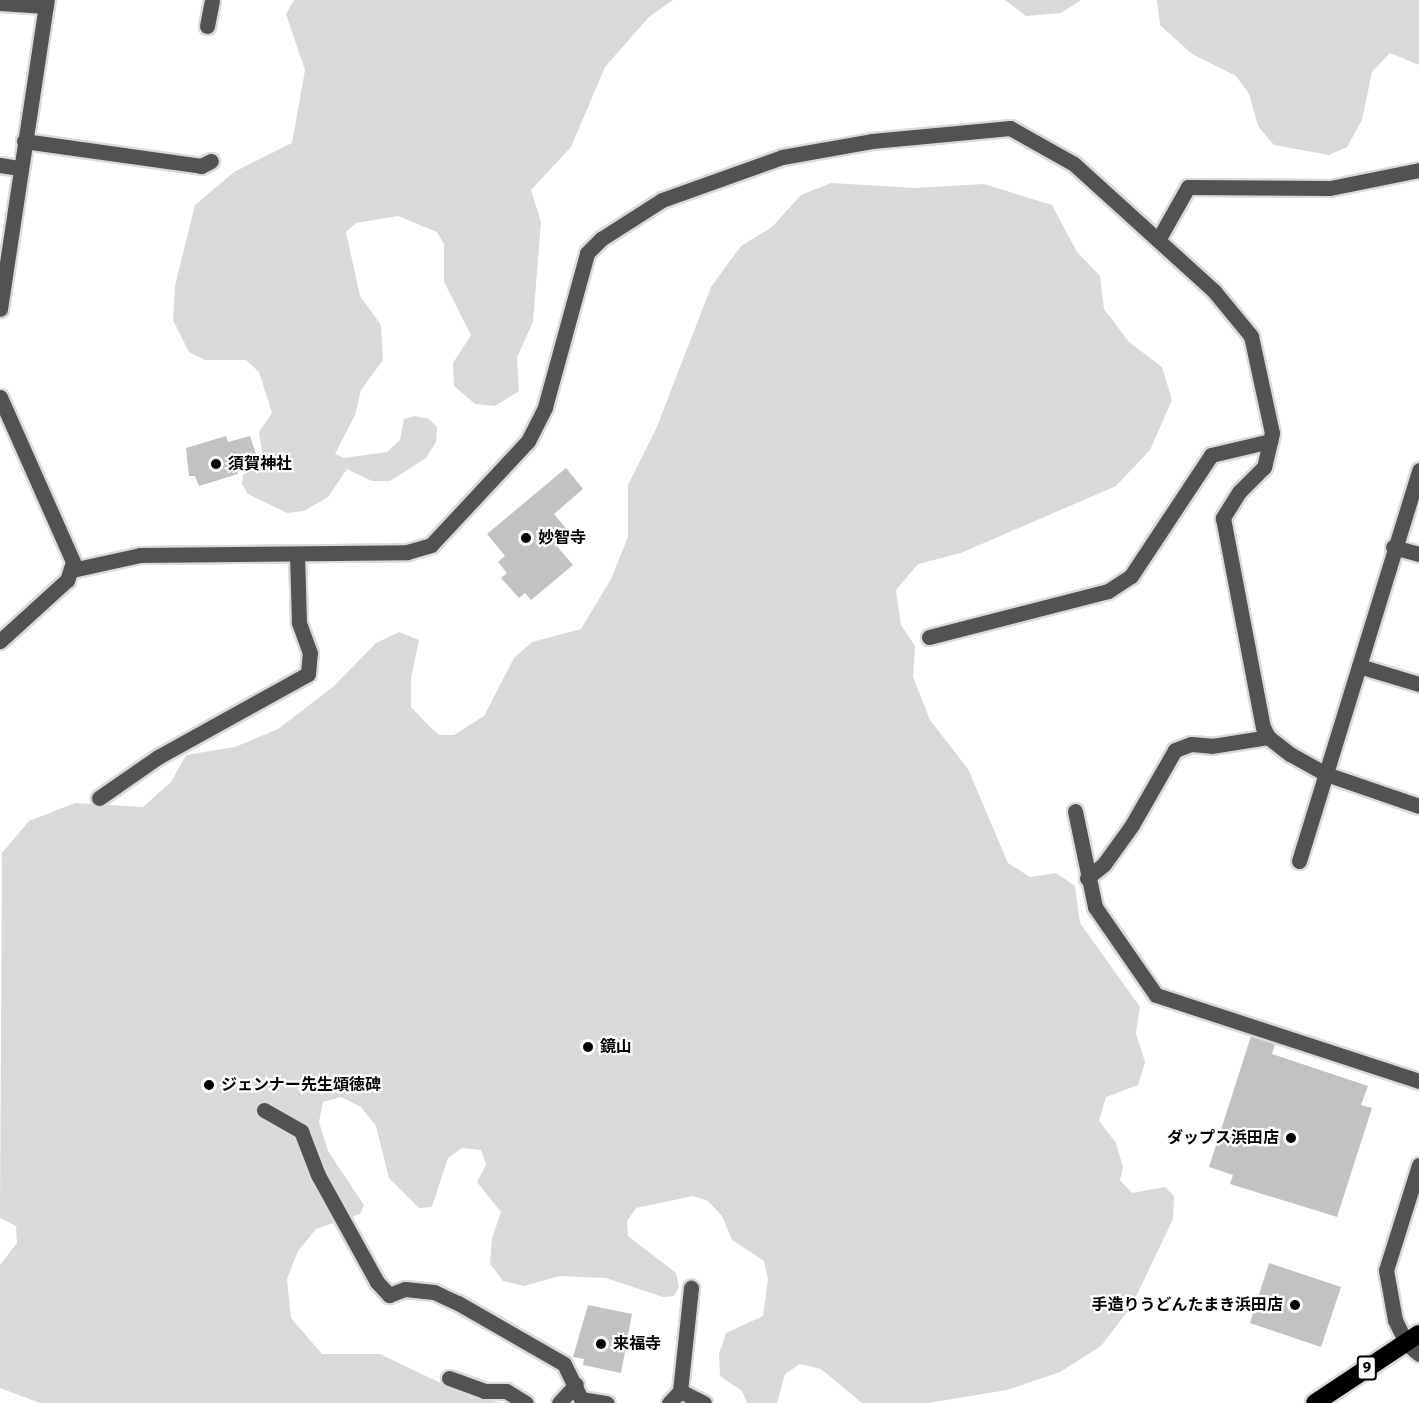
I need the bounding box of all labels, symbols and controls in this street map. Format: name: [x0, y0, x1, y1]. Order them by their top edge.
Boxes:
place label: 須賀神社: [228, 454, 292, 474]
marker: 須賀神社: [209, 457, 223, 471]
place label: 妙智寺: [538, 528, 586, 548]
marker: 妙智寺: [519, 531, 533, 545]
place label: 鏡山: [600, 1037, 632, 1057]
marker: 鏡山: [581, 1040, 595, 1054]
place label: ジェンナー先生頌徳碑: [221, 1075, 381, 1095]
marker: ジェンナー先生頌徳碑: [202, 1078, 216, 1092]
place label: ダップス浜田店: [1167, 1128, 1279, 1148]
marker: ダップス浜田店: [1284, 1131, 1298, 1145]
place label: 手造りうどんたまき浜田店: [1091, 1295, 1283, 1315]
marker: 手造りうどんたまき浜田店: [1288, 1298, 1302, 1312]
place label: 来福寺: [613, 1334, 661, 1354]
marker: 来福寺: [594, 1337, 608, 1351]
road number: 9: [1356, 1356, 1378, 1380]

